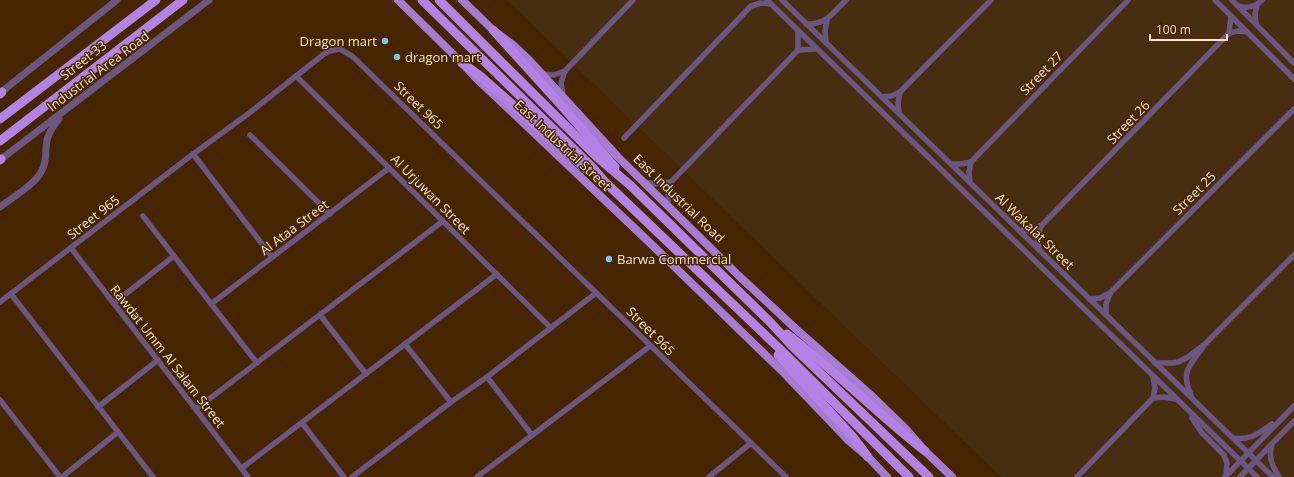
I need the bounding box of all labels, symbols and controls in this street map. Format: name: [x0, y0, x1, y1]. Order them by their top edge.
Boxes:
scale bar: [1150, 16, 1227, 42]
text: 100 m: [1156, 21, 1191, 38]
street label: Industrial Area Road: [43, 27, 153, 115]
place label: Dragon mart: [300, 32, 377, 50]
street label: Street 33: [56, 36, 110, 84]
marker: Dragon mart: [380, 36, 390, 46]
street label: Street 27: [1016, 47, 1066, 99]
place label: dragon mart: [405, 48, 481, 66]
marker: dragon mart: [392, 52, 402, 62]
street label: Street 965: [390, 77, 448, 133]
street label: East Industrial Street: [511, 96, 615, 195]
street label: Street 26: [1103, 96, 1153, 148]
street label: Al Urjuwan Street: [387, 150, 475, 238]
street label: East Industrial Road: [629, 150, 729, 246]
street label: Street 25: [1168, 167, 1220, 219]
street label: Al Wakalat Street: [992, 189, 1079, 273]
street label: Street 965: [63, 191, 123, 243]
street label: Al Ataa Street: [256, 195, 332, 259]
place label: Barwa Commercial: [617, 250, 731, 268]
marker: Barwa Commercial: [604, 254, 614, 264]
street label: Rawdat Umm Al Salam Street: [106, 281, 230, 432]
street label: Street 965: [623, 303, 679, 359]

